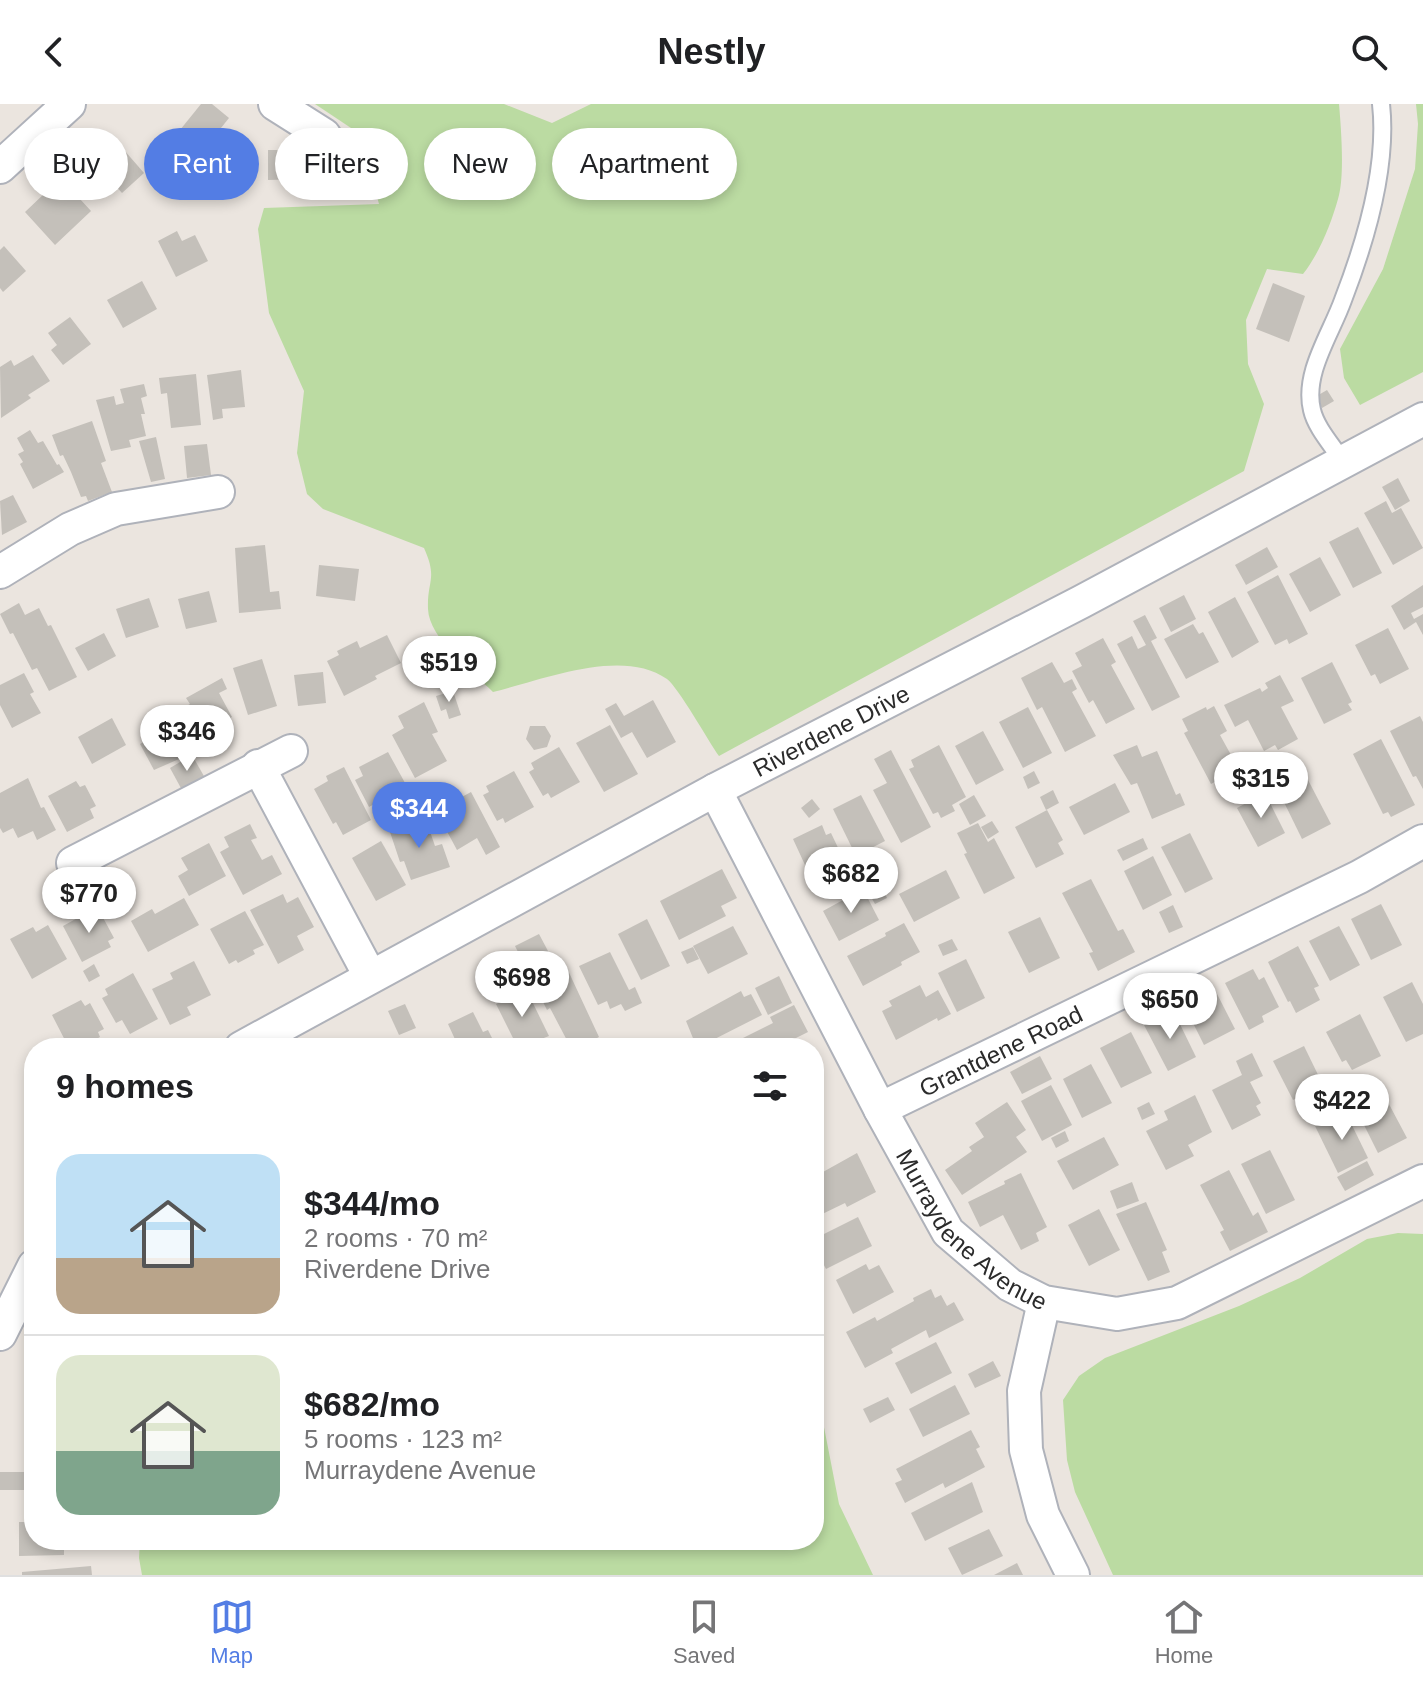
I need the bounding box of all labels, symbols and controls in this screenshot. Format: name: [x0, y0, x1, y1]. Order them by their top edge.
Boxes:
icon: back: [32, 30, 76, 74]
icon: search: [1347, 30, 1391, 74]
text: Nestly: [657, 31, 766, 72]
chip: Buy: [24, 128, 128, 200]
chip: Rent: [144, 128, 259, 200]
chip: Filters: [275, 128, 408, 200]
chip: New: [424, 128, 536, 200]
chip: Apartment: [552, 128, 737, 200]
pin: $519: [402, 636, 496, 704]
text: $519: [420, 647, 478, 677]
street label: Riverdene Drive: [748, 679, 914, 782]
pin: $346: [140, 705, 234, 773]
text: $346: [158, 716, 216, 746]
pin: $315: [1214, 752, 1308, 820]
text: $315: [1232, 763, 1290, 793]
pin: $344: [372, 782, 466, 850]
text: $344: [390, 793, 448, 823]
pin: $682: [804, 847, 898, 915]
text: $682: [822, 858, 880, 888]
pin: $770: [42, 867, 136, 935]
text: $770: [60, 878, 118, 908]
pin: $698: [475, 951, 569, 1019]
text: $698: [493, 962, 551, 992]
pin: $650: [1123, 973, 1217, 1041]
text: $650: [1141, 984, 1199, 1014]
street label: Grantdene Road: [915, 1000, 1086, 1101]
icon: filters: [748, 1064, 792, 1108]
text: 9 homes: [56, 1067, 194, 1105]
pin: $422: [1295, 1074, 1389, 1142]
text: $422: [1313, 1085, 1371, 1115]
street label: Murraydene Avenue: [891, 1144, 1052, 1315]
text: $344/mo: [304, 1184, 440, 1222]
icon: home: [120, 1186, 216, 1282]
text: 2 rooms · 70 m²: [304, 1223, 488, 1253]
text: Riverdene Drive: [304, 1254, 490, 1284]
text: $682/mo: [304, 1385, 440, 1423]
icon: home: [120, 1387, 216, 1483]
text: 5 rooms · 123 m²: [304, 1424, 502, 1454]
text: Murraydene Avenue: [304, 1455, 536, 1485]
tab: Map: [210, 1595, 254, 1669]
tab: Saved: [673, 1595, 735, 1669]
tab: Home: [1155, 1595, 1213, 1669]

